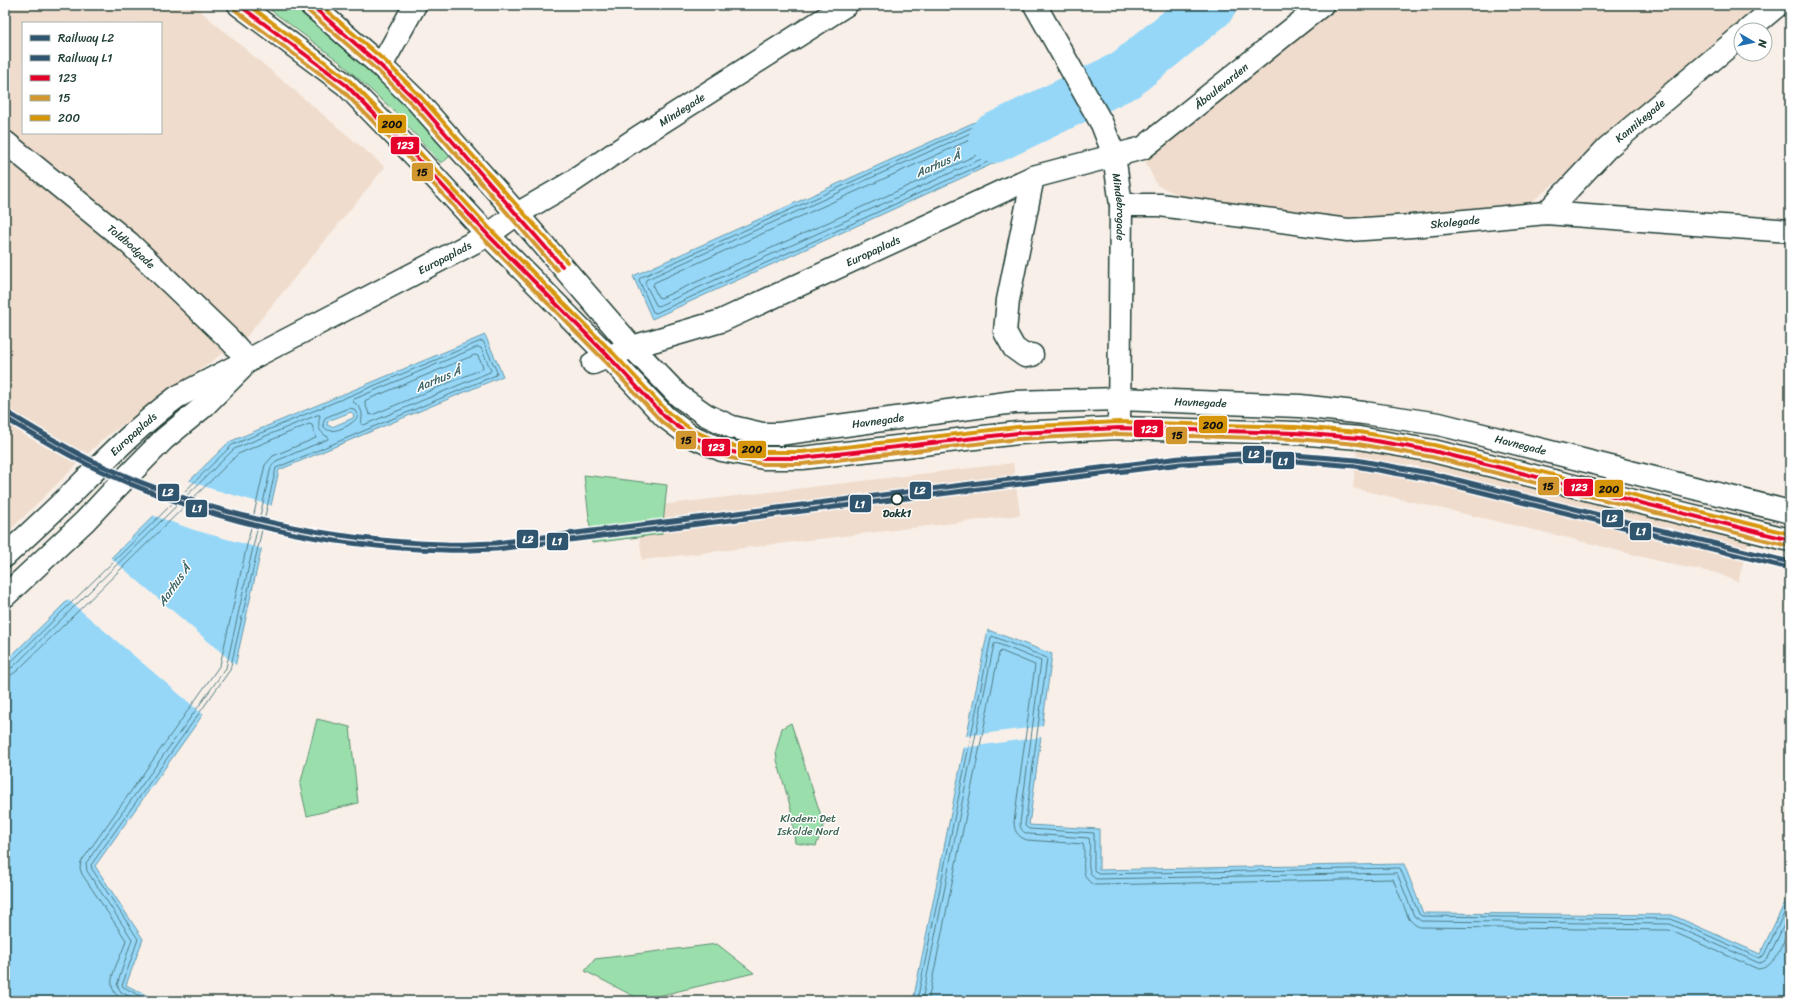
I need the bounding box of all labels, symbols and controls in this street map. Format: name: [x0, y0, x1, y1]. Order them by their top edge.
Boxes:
legend: [22, 22, 162, 134]
north arrow: [1733, 22, 1773, 62]
text: Railway L2: [58, 27, 114, 49]
text: N: [1752, 37, 1773, 49]
text: Railway L1: [58, 47, 112, 69]
street label: Åboulevarden: [1189, 58, 1253, 115]
text: 123: [58, 67, 77, 89]
text: 15: [58, 87, 70, 109]
street label: Mindegade: [655, 88, 709, 132]
street label: Kannikegade: [1611, 94, 1670, 148]
text: 200: [58, 107, 81, 129]
line badge: 200: [377, 114, 407, 134]
text: 200: [381, 115, 402, 134]
line badge: 123: [390, 136, 420, 155]
text: 123: [396, 136, 415, 155]
water label: Aarhus Å: [911, 143, 967, 184]
line badge: 15: [411, 162, 434, 182]
text: 15: [416, 163, 428, 182]
street label: Mindebrogade: [1107, 172, 1130, 241]
street label: Skolegade: [1429, 210, 1481, 234]
street label: Toldbodgade: [103, 220, 160, 274]
street label: Europaplads: [843, 230, 904, 272]
street label: Europaplads: [415, 236, 475, 280]
water label: Aarhus Å: [411, 358, 467, 399]
street label: Havnegade: [1174, 392, 1228, 413]
street label: Europaplads: [105, 407, 162, 461]
street label: Havnegade: [851, 408, 906, 434]
line badge: 200: [1198, 415, 1228, 434]
text: 200: [1202, 416, 1223, 435]
line badge: 123: [1133, 419, 1164, 438]
text: 123: [1140, 420, 1159, 439]
line badge: 15: [1165, 426, 1188, 445]
text: 15: [1171, 426, 1183, 445]
street label: Havnegade: [1493, 429, 1549, 461]
line badge: 15: [675, 430, 697, 450]
text: 15: [680, 431, 692, 450]
line badge: 123: [701, 438, 731, 457]
text: 123: [707, 438, 726, 457]
line badge: 200: [737, 440, 767, 459]
text: 200: [741, 440, 762, 459]
line badge: L2: [1242, 445, 1265, 464]
text: L2: [1248, 445, 1260, 464]
line badge: L1: [1272, 451, 1295, 470]
text: L1: [1278, 452, 1288, 471]
line badge: 15: [1537, 476, 1560, 496]
text: 15: [1542, 477, 1554, 496]
line badge: 123: [1563, 478, 1594, 497]
text: 123: [1570, 478, 1589, 497]
line badge: 200: [1594, 479, 1624, 498]
text: 200: [1598, 480, 1619, 499]
line badge: L2: [909, 481, 932, 500]
text: L2: [914, 481, 926, 500]
line badge: L2: [157, 483, 180, 502]
text: L2: [162, 483, 174, 502]
marker: Dokk1: [890, 492, 904, 506]
line badge: L1: [849, 494, 872, 513]
text: L1: [855, 495, 865, 514]
line badge: L1: [185, 499, 208, 518]
text: L1: [192, 499, 202, 518]
place label: Dokk1: [883, 504, 912, 523]
line badge: L2: [1601, 509, 1624, 528]
text: L2: [1606, 509, 1618, 528]
line badge: L1: [1629, 522, 1652, 541]
text: L1: [1636, 522, 1646, 541]
line badge: L2: [516, 529, 539, 549]
text: L2: [522, 530, 534, 549]
line badge: L1: [546, 532, 569, 551]
text: L1: [552, 532, 562, 551]
water label: Aarhus Å: [151, 557, 198, 612]
park label: Kloden: Det Iskolde Nord: [776, 809, 840, 841]

